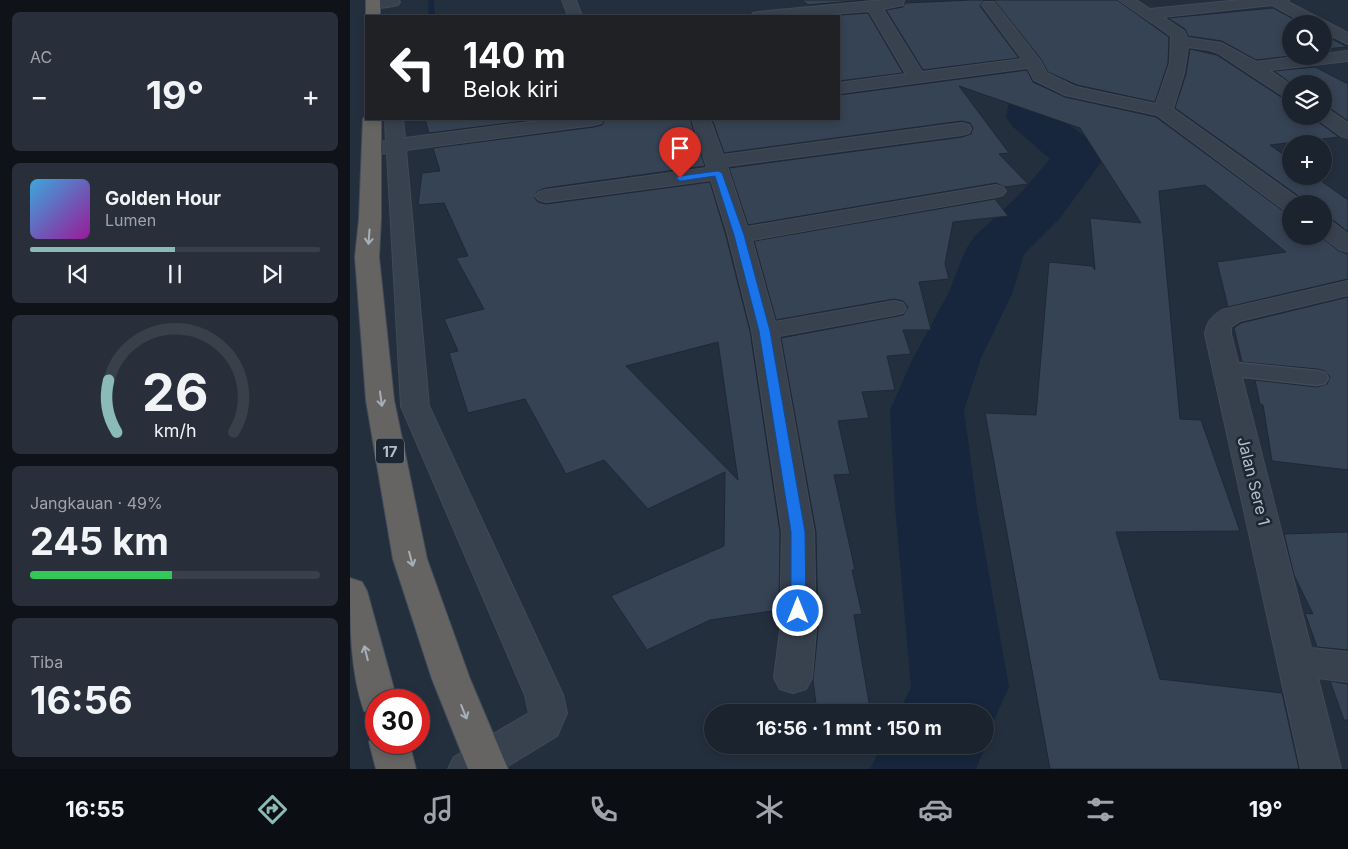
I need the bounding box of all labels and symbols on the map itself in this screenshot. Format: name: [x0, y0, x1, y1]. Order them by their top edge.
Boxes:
pin: [659, 127, 701, 178]
one-way arrow: [364, 229, 373, 245]
one-way arrow: [376, 391, 386, 407]
street label: Jalan Sere 1: [1233, 435, 1275, 527]
road number: 17: [376, 438, 404, 464]
one-way arrow: [407, 550, 416, 566]
position arrow: [771, 584, 823, 636]
one-way arrow: [361, 645, 370, 661]
speed limit sign: 30: [365, 689, 430, 754]
one-way arrow: [460, 704, 470, 719]

